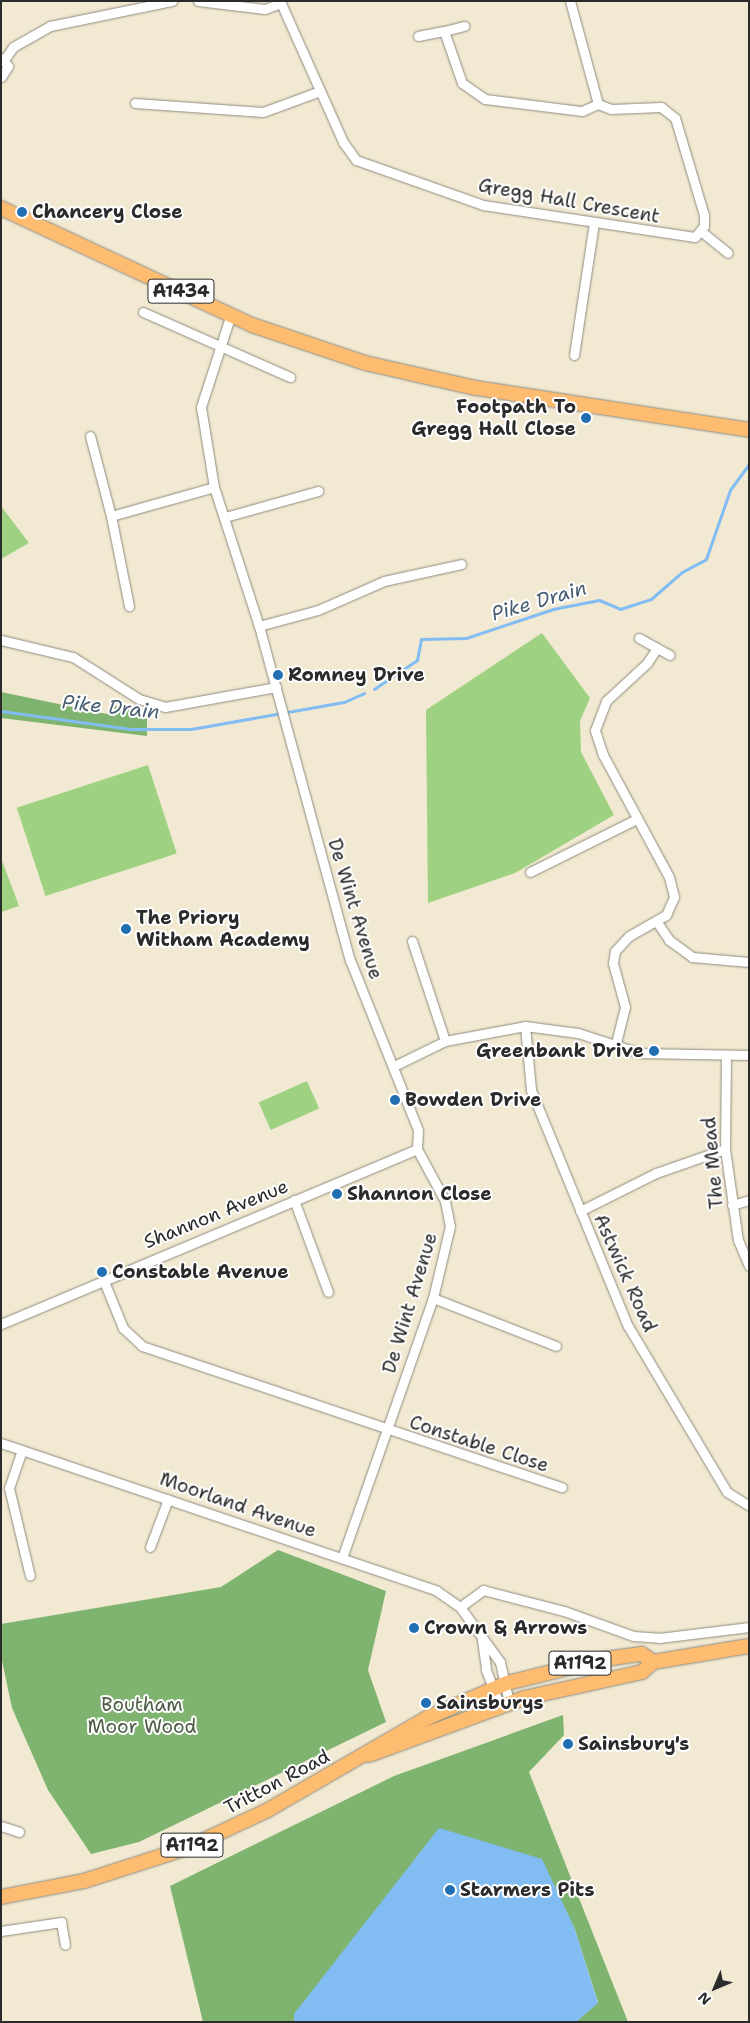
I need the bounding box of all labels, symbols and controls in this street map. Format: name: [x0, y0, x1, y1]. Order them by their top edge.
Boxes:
street label: Gregg Hall Crescent: [477, 174, 661, 228]
place label: Chancery Close: [32, 201, 183, 223]
marker: Chancery Close: [16, 206, 28, 218]
road number: A1434: [147, 276, 215, 306]
place label: Footpath To Gregg Hall Close: [411, 396, 576, 440]
marker: Footpath To Gregg Hall Close: [580, 412, 592, 424]
water label: Pike Drain: [489, 576, 589, 626]
place label: Romney Drive: [288, 664, 425, 686]
marker: Romney Drive: [272, 669, 284, 681]
water label: Pike Drain: [61, 690, 161, 724]
street label: De Wint Avenue: [323, 836, 387, 982]
place label: The Priory Witham Academy: [136, 907, 310, 951]
marker: The Priory Witham Academy: [120, 923, 132, 935]
place label: Greenbank Drive: [476, 1040, 644, 1062]
marker: Greenbank Drive: [648, 1045, 660, 1057]
place label: Bowden Drive: [405, 1089, 541, 1111]
marker: Bowden Drive: [389, 1094, 401, 1106]
street label: The Mead: [698, 1116, 728, 1210]
street label: Shannon Avenue: [140, 1175, 292, 1253]
place label: Shannon Close: [347, 1183, 492, 1205]
marker: Shannon Close: [331, 1188, 343, 1200]
street label: Astwick Road: [589, 1210, 661, 1336]
street label: De Wint Avenue: [378, 1230, 442, 1376]
place label: Constable Avenue: [112, 1261, 289, 1283]
marker: Constable Avenue: [96, 1266, 108, 1278]
street label: Constable Close: [407, 1411, 551, 1477]
street label: Moorland Avenue: [157, 1468, 319, 1542]
place label: Crown & Arrows: [424, 1617, 587, 1639]
marker: Crown & Arrows: [408, 1622, 420, 1634]
road number: A1192: [548, 1648, 612, 1679]
place label: Sainsburys: [436, 1692, 544, 1714]
park label: Boutham Moor Wood: [88, 1694, 196, 1738]
marker: Sainsburys: [420, 1697, 432, 1709]
place label: Sainsbury's: [578, 1733, 689, 1755]
marker: Sainsbury's: [562, 1738, 574, 1750]
street label: Tritton Road: [220, 1745, 334, 1819]
road number: A1192: [160, 1830, 224, 1860]
place label: Starmers Pits: [460, 1879, 594, 1901]
marker: Starmers Pits: [444, 1884, 456, 1896]
north arrow: [690, 1963, 740, 2013]
text: N: [694, 1988, 715, 2009]

